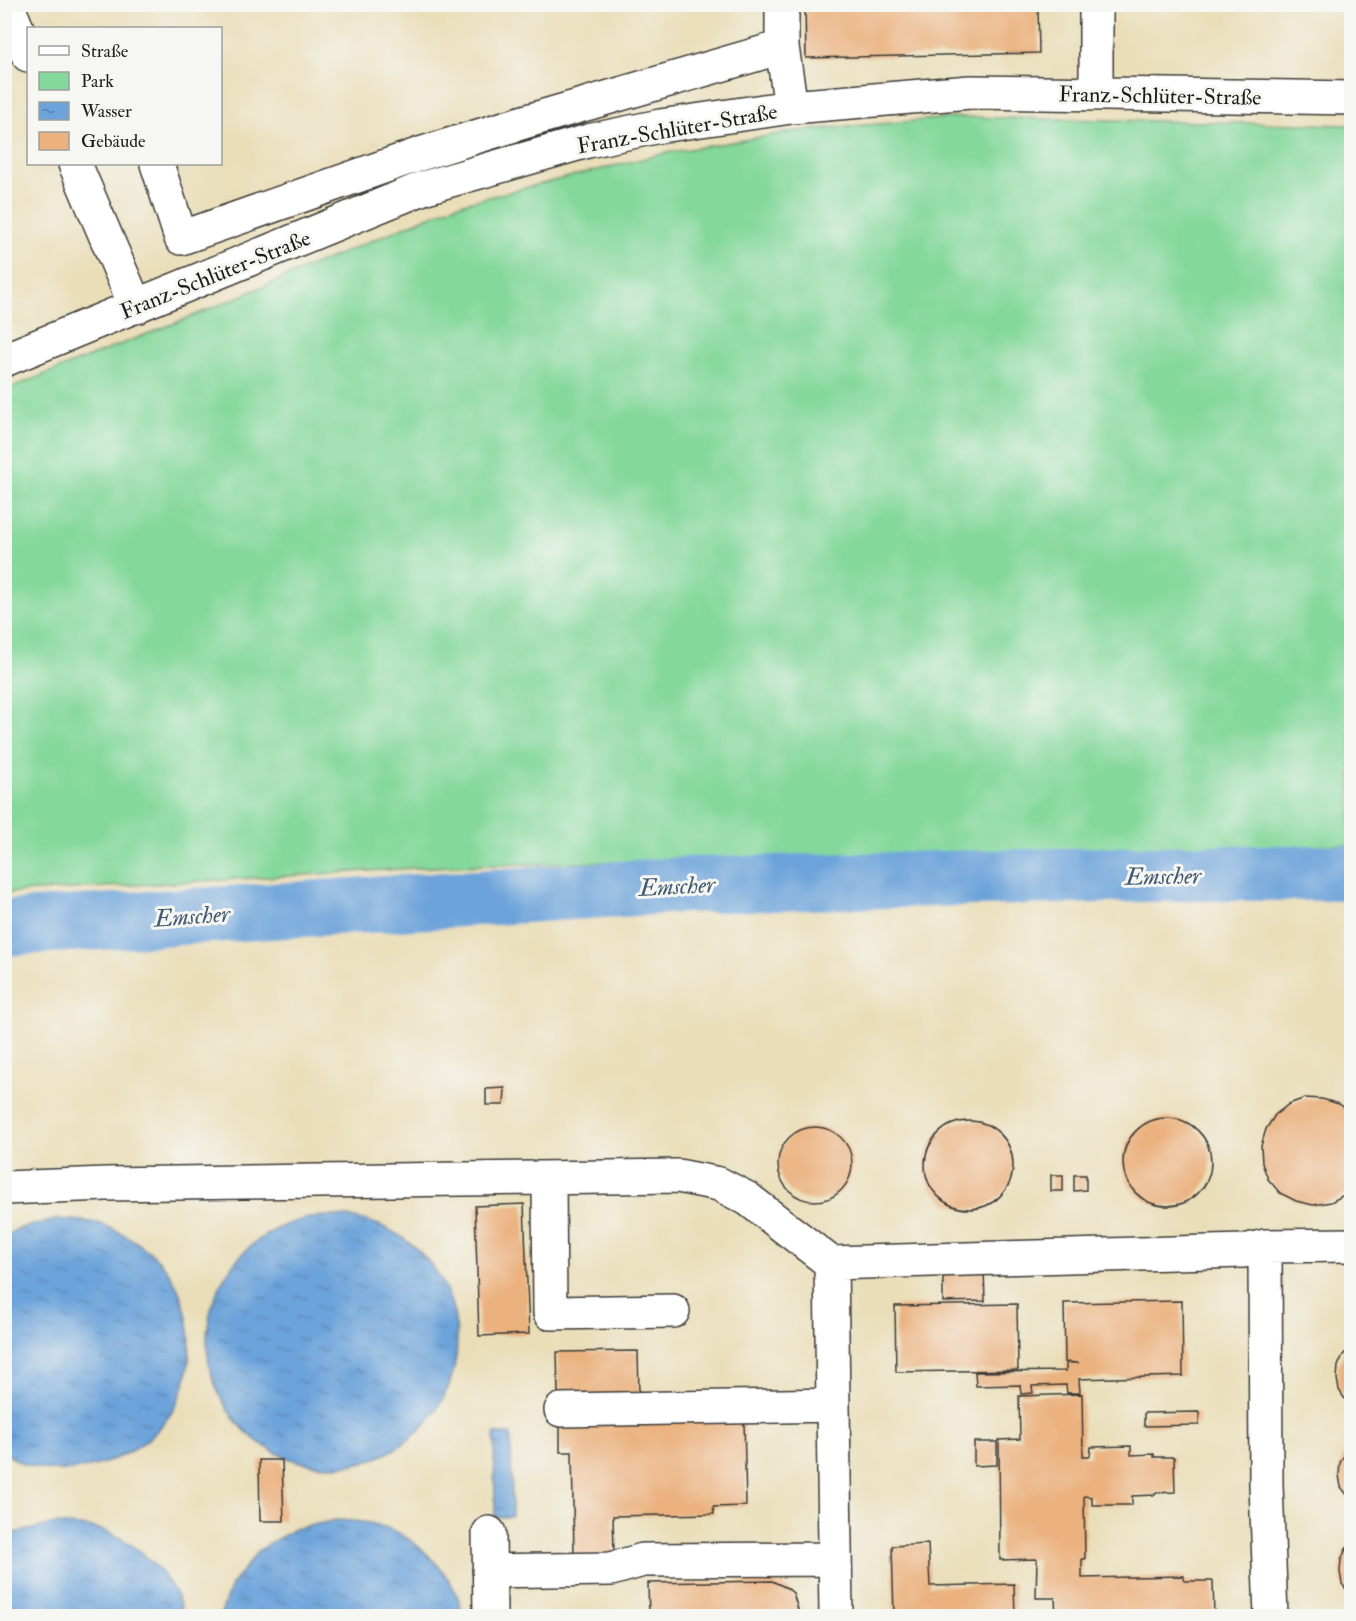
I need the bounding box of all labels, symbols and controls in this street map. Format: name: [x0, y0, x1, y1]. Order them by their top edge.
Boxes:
legend: [27, 27, 222, 165]
text: Straße: [81, 40, 129, 63]
text: Park: [81, 70, 114, 93]
street label: Franz-Schlüter-Straße: [1058, 80, 1262, 112]
street label: Franz-Schlüter-Straße: [575, 98, 779, 160]
text: Wasser: [80, 100, 132, 123]
text: Gebäude: [81, 130, 146, 153]
street label: Franz-Schlüter-Straße: [116, 224, 315, 326]
water label: Emscher: [1123, 860, 1202, 893]
water label: Emscher: [636, 869, 717, 904]
water label: Emscher: [151, 898, 232, 935]

